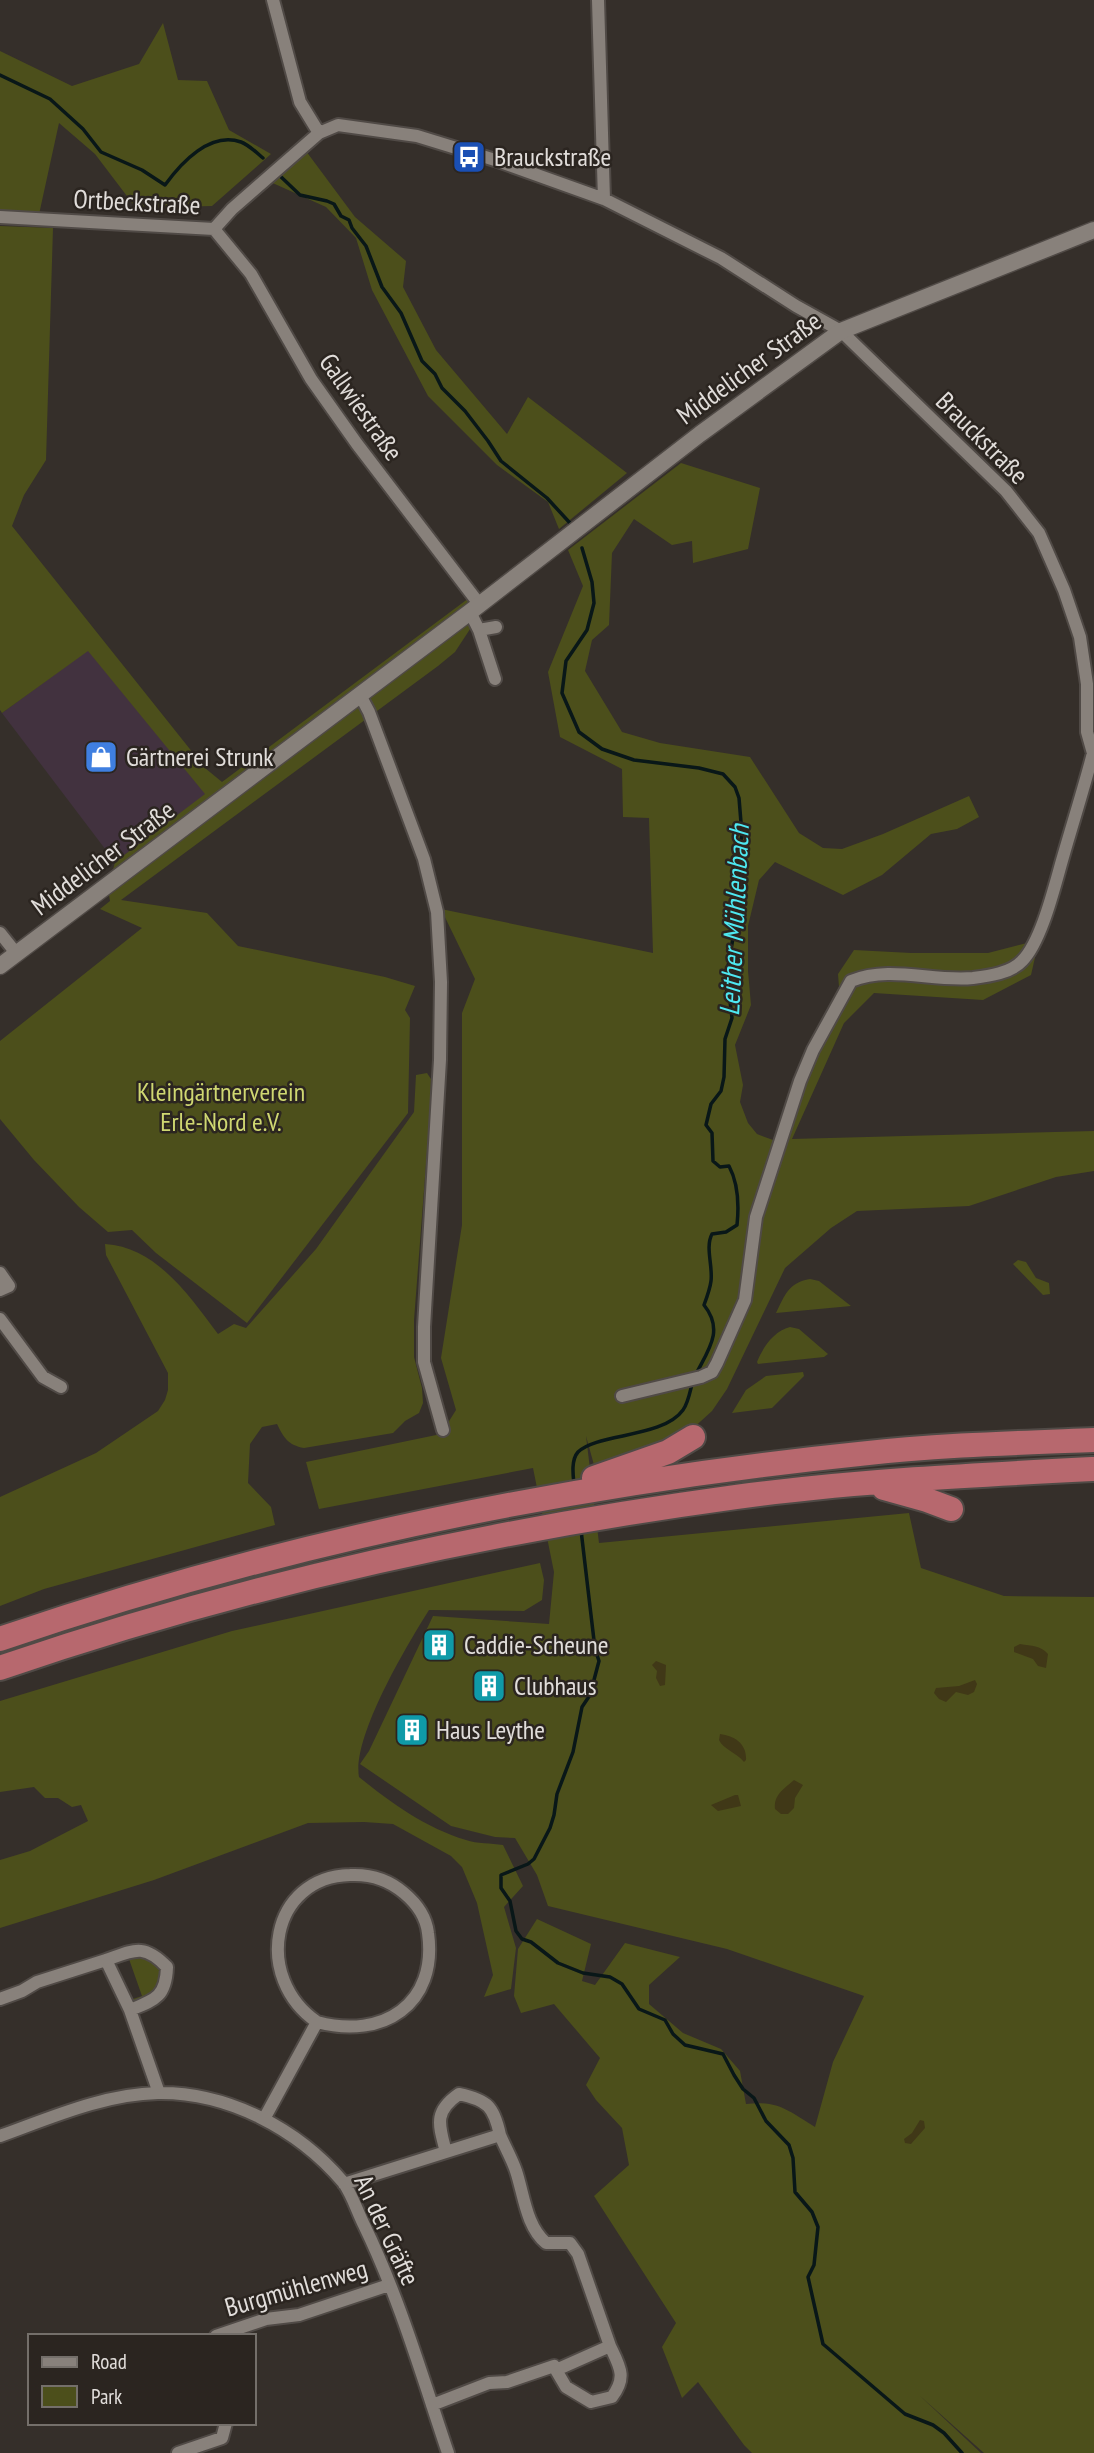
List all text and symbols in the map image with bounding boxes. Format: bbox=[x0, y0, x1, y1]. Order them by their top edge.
bus stop icon: Brauckstraße bbox=[450, 138, 488, 176]
place label: Brauckstraße bbox=[494, 140, 611, 173]
street label: Ortbeckstraße bbox=[73, 182, 201, 221]
street label: Middelicher Straße bbox=[670, 304, 827, 431]
street label: Gallwiestraße bbox=[312, 346, 410, 467]
street label: Brauckstraße bbox=[929, 385, 1035, 491]
shop icon: Gärtnerei Strunk bbox=[82, 738, 120, 776]
place label: Gärtnerei Strunk bbox=[126, 740, 273, 773]
street label: Middelicher Straße bbox=[25, 793, 181, 922]
water label: Leither Mühlenbach bbox=[710, 822, 757, 1017]
park label: Kleingärtnerverein Erle-Nord e.V. bbox=[137, 1075, 305, 1138]
building icon: Caddie-Scheune bbox=[420, 1626, 458, 1664]
place label: Caddie-Scheune bbox=[464, 1628, 608, 1661]
building icon: Clubhaus bbox=[470, 1667, 508, 1705]
place label: Clubhaus bbox=[514, 1669, 596, 1702]
building icon: Haus Leythe bbox=[393, 1711, 431, 1749]
place label: Haus Leythe bbox=[436, 1713, 545, 1746]
street label: An der Gräfte bbox=[348, 2169, 427, 2290]
street label: Burgmühlenweg bbox=[221, 2251, 371, 2324]
legend bbox=[28, 2334, 256, 2425]
text: Road bbox=[91, 2348, 127, 2375]
text: Park bbox=[91, 2383, 122, 2410]

